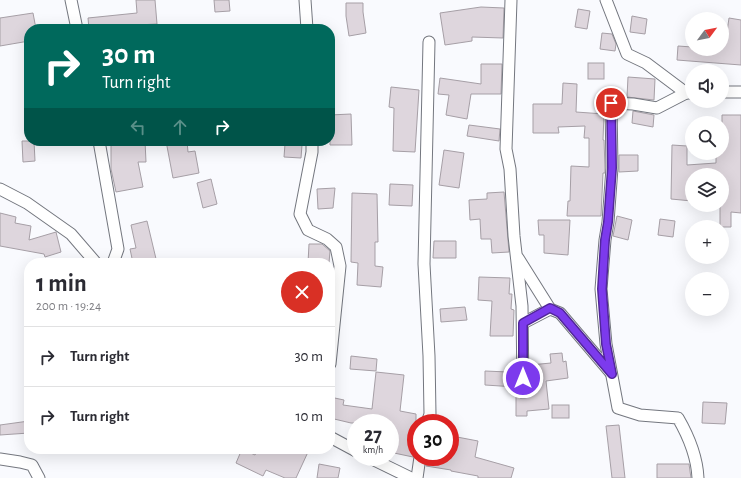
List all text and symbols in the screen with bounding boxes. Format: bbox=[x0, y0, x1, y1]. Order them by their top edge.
north arrow bbox=[685, 12, 729, 56]
map controls bbox=[685, 12, 729, 316]
icon: right bbox=[36, 40, 88, 92]
text: 30 m bbox=[102, 41, 155, 69]
button: sound bbox=[685, 64, 729, 108]
text: Turn right bbox=[102, 74, 171, 92]
pin bbox=[594, 86, 628, 120]
icon: arrive bbox=[600, 92, 622, 114]
icon: left bbox=[127, 116, 149, 138]
icon: ahead bbox=[169, 116, 191, 138]
icon: right bbox=[211, 116, 233, 138]
button: search bbox=[685, 116, 729, 160]
button: layers bbox=[685, 168, 729, 212]
button: + bbox=[685, 220, 729, 264]
button: close bbox=[281, 271, 323, 313]
text: 1 min bbox=[36, 272, 87, 296]
button: − bbox=[685, 272, 729, 316]
text: 200 m · 19:24 bbox=[36, 300, 101, 313]
icon: right bbox=[36, 346, 58, 368]
text: Turn right bbox=[70, 349, 129, 364]
text: 30 m bbox=[294, 349, 323, 364]
position arrow bbox=[502, 357, 544, 399]
icon: right bbox=[36, 406, 58, 428]
text: Turn right bbox=[70, 409, 129, 424]
text: 10 m bbox=[295, 409, 323, 424]
speed limit sign: 30 bbox=[407, 414, 459, 466]
text: 27 bbox=[364, 425, 382, 445]
text: km/h bbox=[363, 445, 383, 455]

